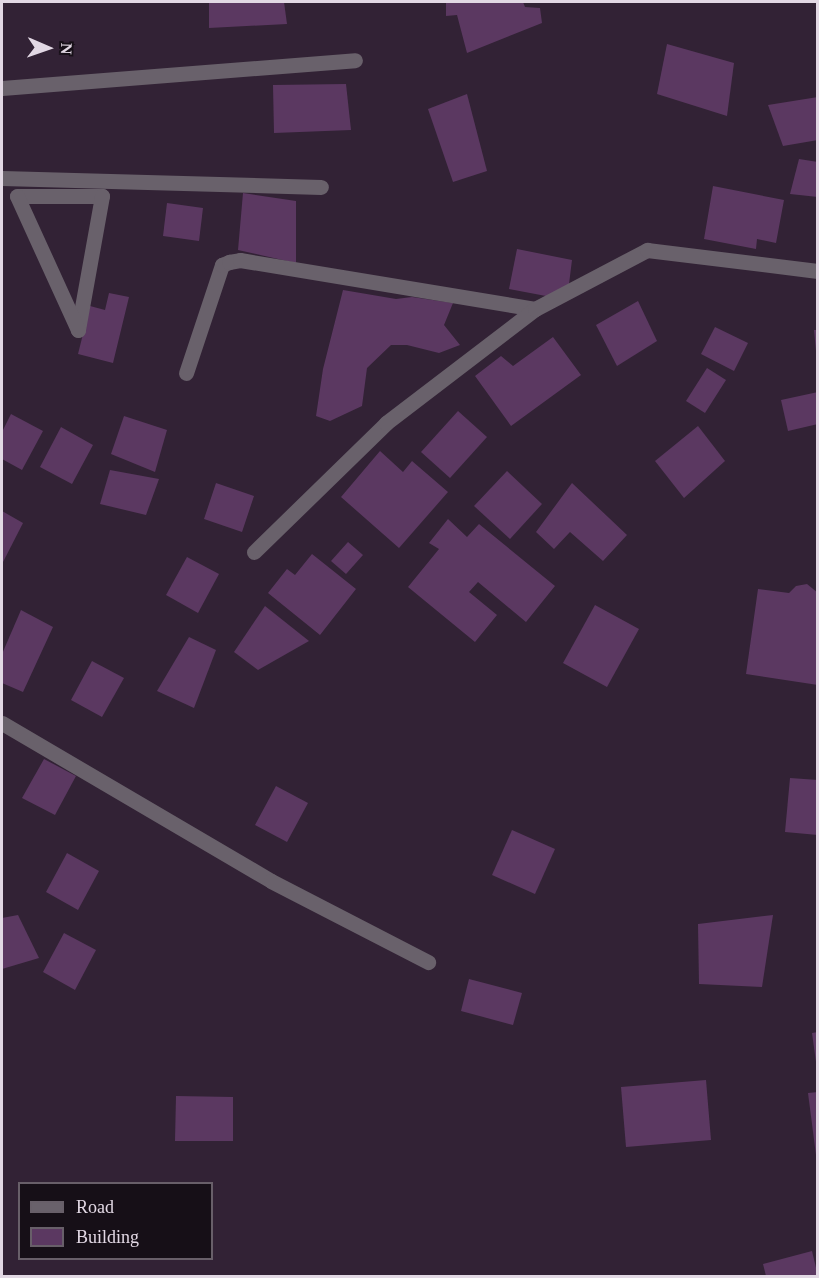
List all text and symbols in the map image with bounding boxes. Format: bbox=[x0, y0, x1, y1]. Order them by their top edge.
north arrow bbox=[18, 18, 78, 78]
text: N bbox=[58, 43, 75, 55]
legend bbox=[18, 1182, 213, 1260]
text: Road bbox=[76, 1197, 114, 1217]
text: Building bbox=[76, 1227, 139, 1247]

